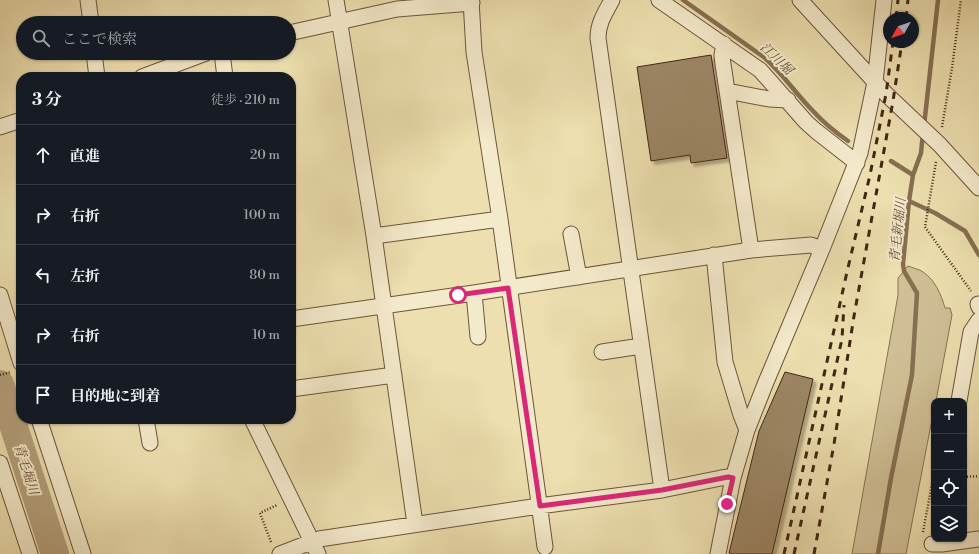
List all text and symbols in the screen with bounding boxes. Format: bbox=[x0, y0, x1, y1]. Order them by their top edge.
north arrow bbox=[883, 12, 919, 48]
search box bbox=[16, 16, 296, 60]
icon: search bbox=[30, 27, 52, 49]
text: ここで検索 bbox=[62, 30, 137, 49]
water label: 江川堀 bbox=[757, 39, 797, 79]
text: 3 分 bbox=[32, 89, 62, 111]
text: 徒歩 · 210 m bbox=[211, 92, 280, 108]
icon: ahead bbox=[32, 144, 54, 166]
text: 直進 bbox=[70, 147, 100, 166]
text: 20 m bbox=[250, 147, 280, 163]
water label: 青毛新堀川 bbox=[887, 195, 910, 263]
icon: right bbox=[32, 204, 54, 226]
text: 右折 bbox=[70, 207, 100, 226]
text: 100 m bbox=[244, 207, 280, 223]
icon: left bbox=[32, 264, 54, 286]
text: 左折 bbox=[70, 267, 100, 286]
text: 80 m bbox=[249, 267, 280, 283]
route start bbox=[449, 286, 467, 304]
icon: right bbox=[32, 324, 54, 346]
text: 右折 bbox=[70, 327, 100, 346]
text: 10 m bbox=[252, 327, 280, 343]
icon: arrive bbox=[32, 384, 54, 406]
text: 目的地に到着 bbox=[70, 387, 160, 406]
map controls bbox=[931, 398, 967, 542]
button: + bbox=[931, 398, 967, 434]
button: − bbox=[931, 434, 967, 470]
water label: 青毛堀川 bbox=[10, 442, 42, 498]
button: locate bbox=[931, 470, 967, 506]
route end bbox=[718, 495, 736, 513]
button: layers bbox=[931, 506, 967, 542]

